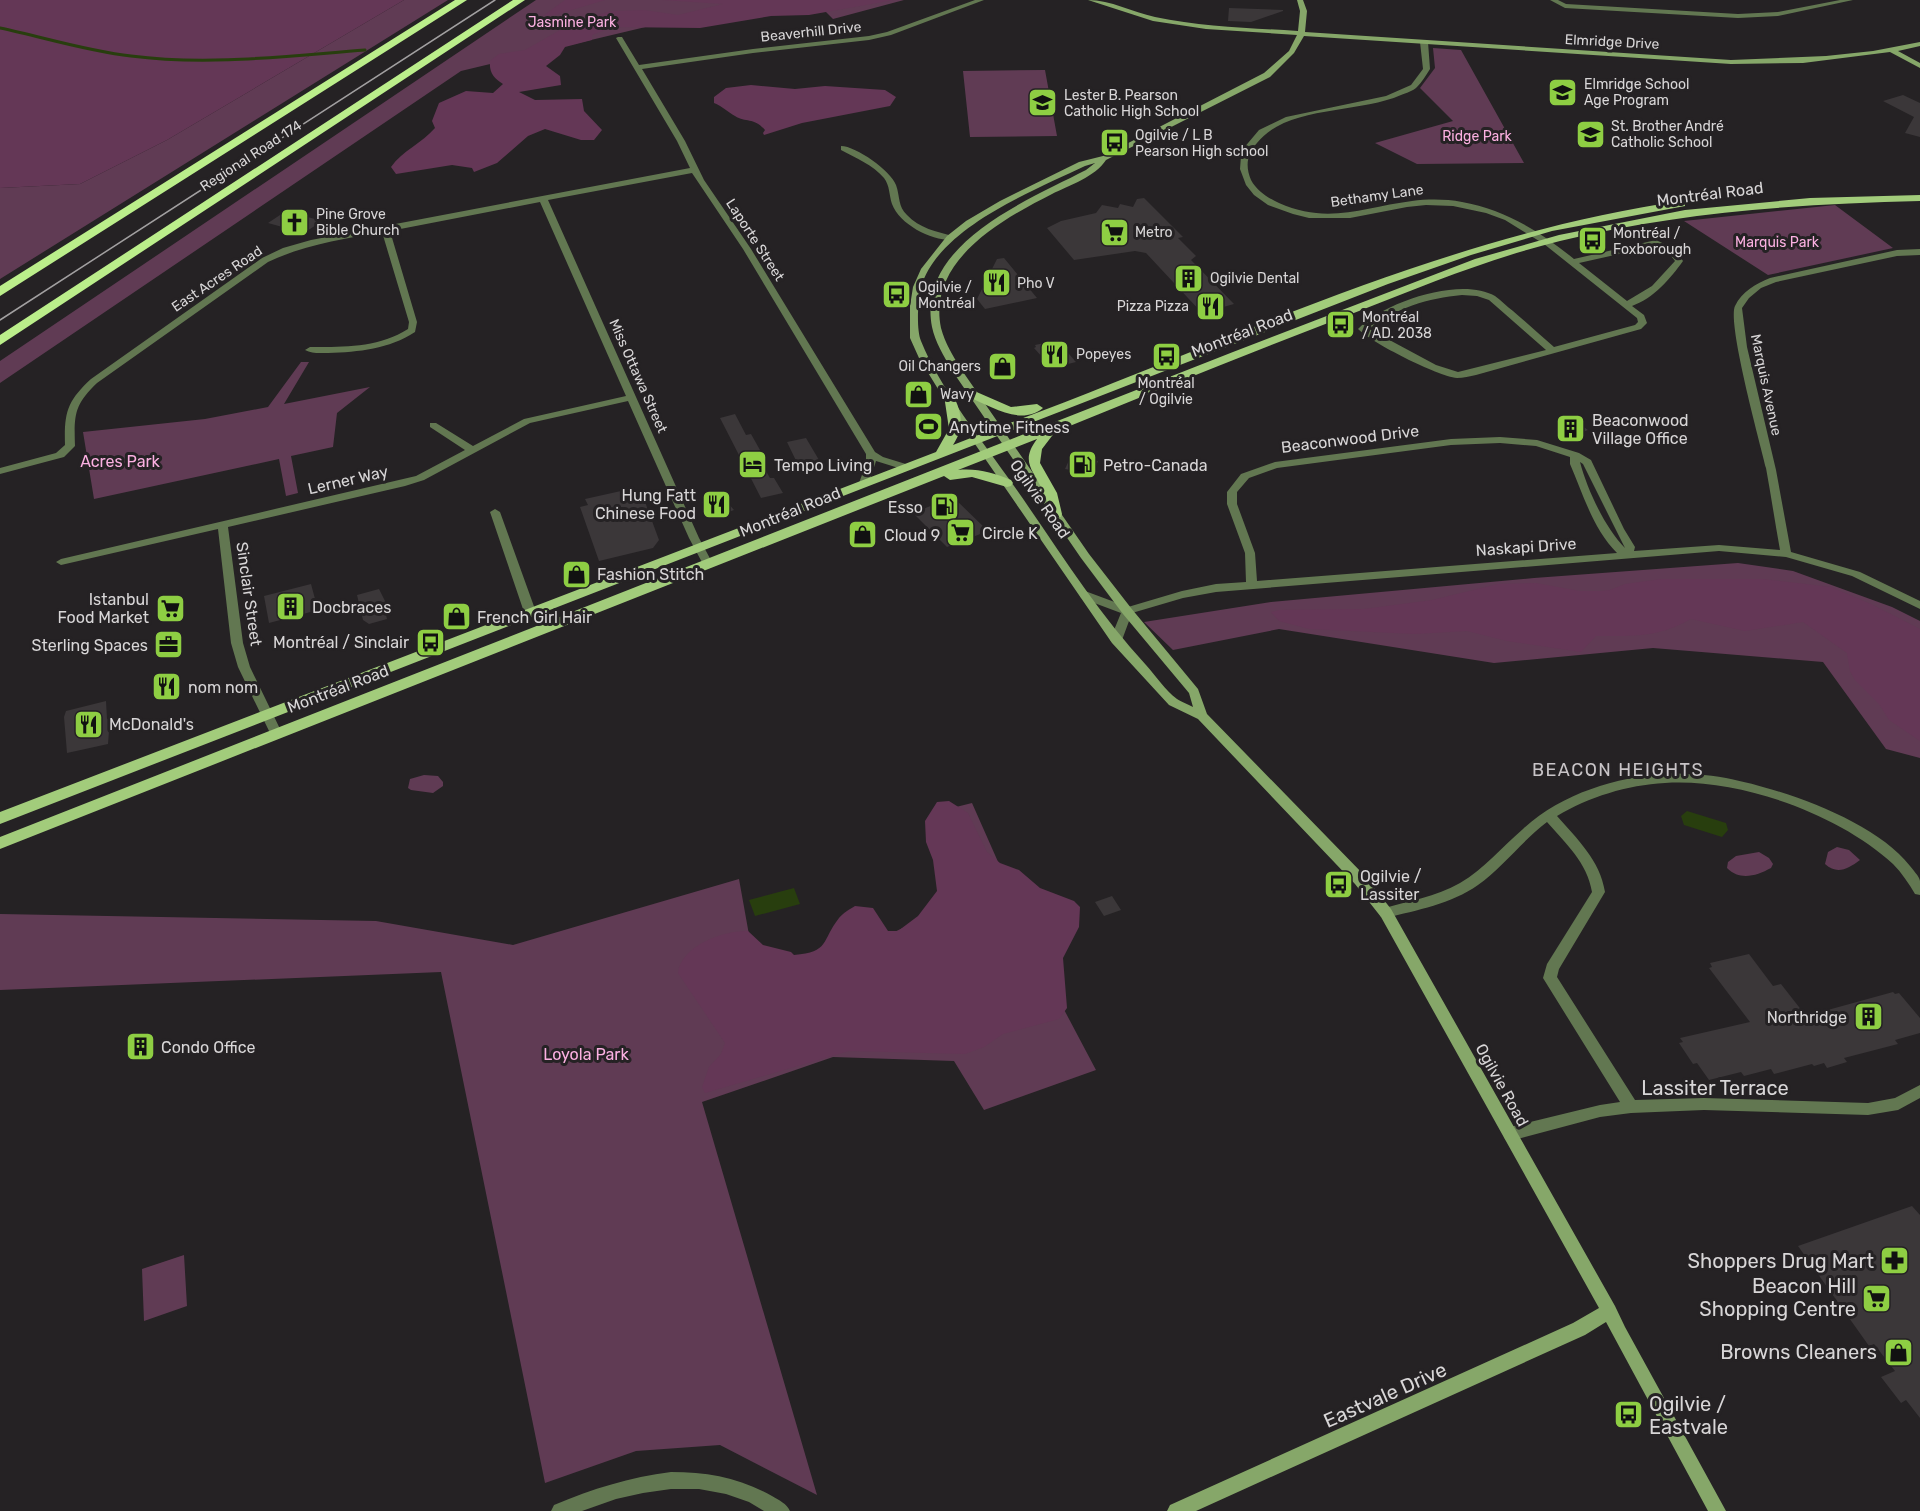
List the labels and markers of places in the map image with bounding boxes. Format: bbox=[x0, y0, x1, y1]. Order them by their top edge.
school or university icon: Elmridge School Age Program bbox=[1547, 76, 1579, 108]
place label: Elmridge School Age Program bbox=[1584, 76, 1689, 109]
school or university icon: Lester B. Pearson Catholic High School bbox=[1027, 87, 1059, 119]
place label: Lester B. Pearson Catholic High School bbox=[1064, 87, 1199, 120]
school or university icon: St. Brother André Catholic School bbox=[1574, 118, 1606, 150]
place label: St. Brother André Catholic School bbox=[1611, 118, 1724, 151]
bus stop icon: Ogilvie / L B Pearson High school bbox=[1098, 127, 1130, 159]
place label: Ogilvie / L B Pearson High school bbox=[1135, 127, 1268, 160]
church icon: Pine Grove Bible Church bbox=[279, 206, 311, 238]
place label: Pine Grove Bible Church bbox=[316, 206, 399, 239]
supermarket icon: Metro bbox=[1098, 216, 1130, 248]
place label: Metro bbox=[1135, 224, 1173, 241]
bus stop icon: Montréal / Foxborough bbox=[1576, 225, 1608, 257]
place label: Montréal / Foxborough bbox=[1613, 225, 1691, 258]
building icon: Ogilvie Dental bbox=[1173, 262, 1205, 294]
restaurant icon: Pho V bbox=[980, 267, 1012, 299]
place label: Ogilvie Dental bbox=[1210, 270, 1300, 287]
place label: Pho V bbox=[1017, 275, 1055, 292]
bus stop icon: Ogilvie / Montréal bbox=[881, 279, 913, 311]
place label: Ogilvie / Montréal bbox=[918, 279, 975, 312]
restaurant icon: Pizza Pizza bbox=[1194, 290, 1226, 322]
place label: Pizza Pizza bbox=[1117, 298, 1189, 315]
bus stop icon: Montréal / AD. 2038 bbox=[1325, 309, 1357, 341]
place label: Montréal / AD. 2038 bbox=[1362, 309, 1432, 342]
restaurant icon: Popeyes bbox=[1039, 338, 1071, 370]
bus stop icon: Montréal / Ogilvie bbox=[1150, 340, 1182, 372]
place label: Popeyes bbox=[1076, 346, 1131, 363]
shop icon: Oil Changers bbox=[986, 350, 1018, 382]
place label: Oil Changers bbox=[899, 358, 981, 375]
place label: Montréal / Ogilvie bbox=[1137, 375, 1195, 408]
shop icon: Wavy bbox=[903, 378, 935, 410]
place label: Wavy bbox=[940, 386, 974, 403]
sports icon: Anytime Fitness bbox=[912, 411, 944, 443]
place label: Beaconwood Village Office bbox=[1592, 411, 1689, 448]
building icon: Beaconwood Village Office bbox=[1555, 413, 1587, 445]
place label: Anytime Fitness bbox=[949, 418, 1070, 437]
hotel icon: Tempo Living bbox=[737, 449, 769, 481]
fuel station icon: Petro-Canada bbox=[1066, 449, 1098, 481]
place label: Tempo Living bbox=[774, 456, 872, 475]
place label: Petro-Canada bbox=[1103, 456, 1208, 475]
place label: Hung Fatt Chinese Food bbox=[595, 486, 696, 523]
restaurant icon: Hung Fatt Chinese Food bbox=[701, 488, 733, 520]
fuel station icon: Esso bbox=[928, 491, 960, 523]
place label: Esso bbox=[888, 498, 923, 517]
supermarket icon: Circle K bbox=[945, 517, 977, 549]
shop icon: Cloud 9 bbox=[847, 519, 879, 551]
place label: Circle K bbox=[982, 524, 1038, 543]
place label: Cloud 9 bbox=[884, 526, 940, 545]
shop icon: Fashion Stitch bbox=[560, 558, 592, 590]
place label: Fashion Stitch bbox=[597, 565, 704, 584]
place label: Istanbul Food Market bbox=[57, 590, 149, 627]
building icon: Docbraces bbox=[275, 591, 307, 623]
supermarket icon: Istanbul Food Market bbox=[154, 592, 186, 624]
place label: Docbraces bbox=[312, 598, 391, 617]
shop icon: French Girl Hair bbox=[440, 601, 472, 633]
place label: French Girl Hair bbox=[477, 608, 592, 627]
bus stop icon: Montréal / Sinclair bbox=[414, 626, 446, 658]
office icon: Sterling Spaces bbox=[153, 629, 185, 661]
place label: Montréal / Sinclair bbox=[273, 633, 409, 652]
place label: Sterling Spaces bbox=[32, 636, 148, 655]
restaurant icon: nom nom bbox=[151, 671, 183, 703]
place label: nom nom bbox=[188, 678, 258, 697]
restaurant icon: McDonald's bbox=[72, 708, 104, 740]
place label: McDonald's bbox=[109, 715, 194, 734]
place label: Ogilvie / Lassiter bbox=[1360, 867, 1422, 904]
bus stop icon: Ogilvie / Lassiter bbox=[1323, 869, 1355, 901]
building icon: Northridge bbox=[1852, 1001, 1884, 1033]
place label: Northridge bbox=[1767, 1008, 1847, 1027]
building icon: Condo Office bbox=[124, 1031, 156, 1063]
place label: Condo Office bbox=[161, 1038, 256, 1057]
pharmacy icon: Shoppers Drug Mart bbox=[1879, 1245, 1911, 1277]
place label: Shoppers Drug Mart bbox=[1688, 1249, 1874, 1273]
place label: Beacon Hill Shopping Centre bbox=[1699, 1274, 1856, 1321]
supermarket icon: Beacon Hill Shopping Centre bbox=[1861, 1282, 1893, 1314]
shop icon: Browns Cleaners bbox=[1882, 1336, 1914, 1368]
place label: Browns Cleaners bbox=[1720, 1340, 1877, 1364]
place label: Ogilvie / Eastvale bbox=[1649, 1392, 1728, 1439]
bus stop icon: Ogilvie / Eastvale bbox=[1612, 1399, 1644, 1431]

